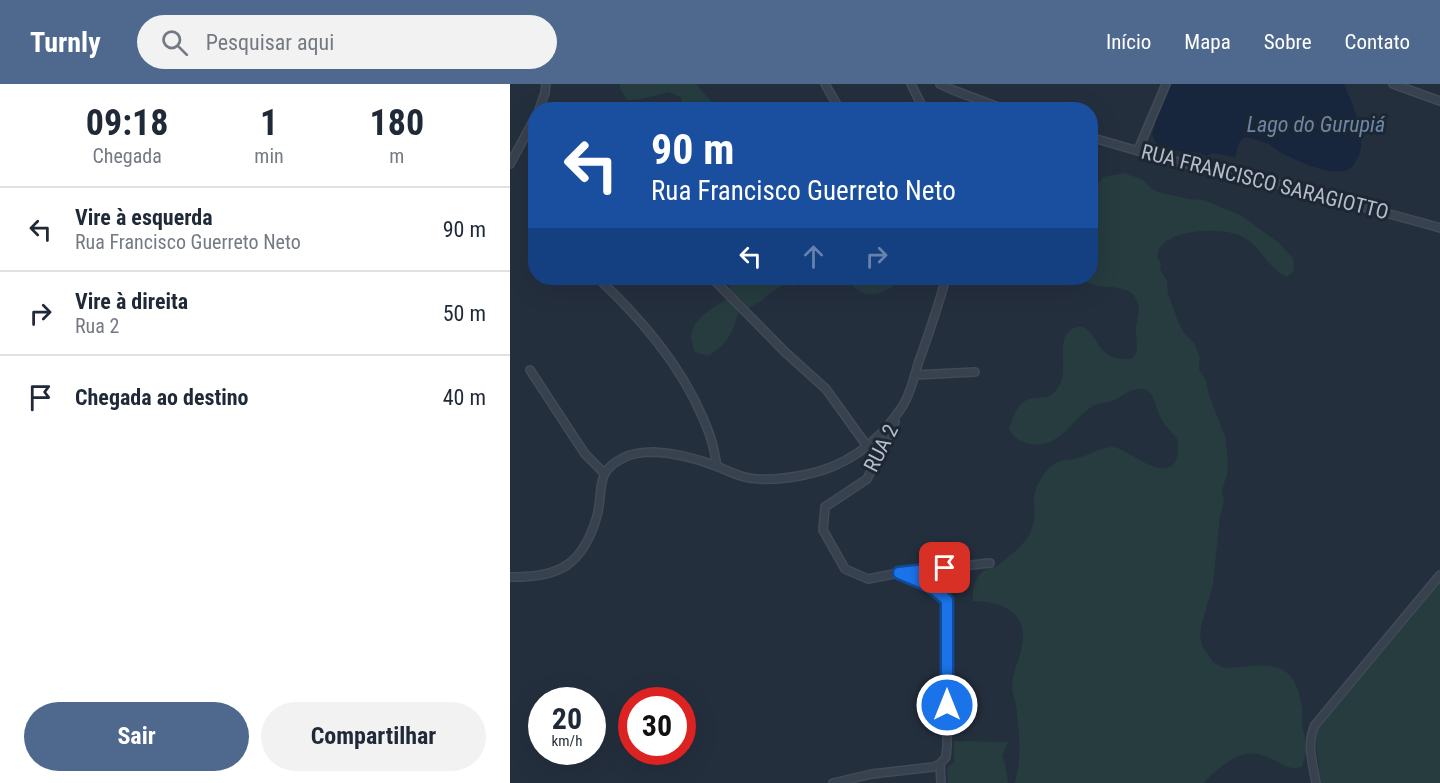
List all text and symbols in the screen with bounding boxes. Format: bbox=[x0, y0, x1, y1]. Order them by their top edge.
search box bbox=[137, 15, 557, 69]
text: Turnly bbox=[30, 26, 101, 59]
icon: search bbox=[158, 26, 191, 59]
text: Pesquisar aqui bbox=[206, 30, 334, 55]
text: Início bbox=[1106, 30, 1151, 54]
text: Mapa bbox=[1184, 30, 1231, 54]
text: Sobre bbox=[1264, 30, 1312, 54]
text: Contato bbox=[1345, 30, 1410, 54]
text: 09:18 bbox=[86, 102, 168, 144]
text: 1 bbox=[260, 102, 278, 144]
text: 180 bbox=[370, 102, 424, 144]
water label: Lago do Gurupiá bbox=[1247, 112, 1386, 137]
text: 90 m bbox=[651, 125, 734, 174]
icon: left bbox=[552, 126, 630, 204]
street label: RUA FRANCISCO SARAGIOTTO bbox=[1139, 140, 1391, 224]
text: Chegada bbox=[93, 144, 162, 168]
text: min bbox=[254, 144, 284, 168]
text: m bbox=[389, 144, 404, 168]
text: Rua Francisco Guerreto Neto bbox=[651, 175, 956, 207]
text: Vire à esquerda bbox=[75, 205, 213, 230]
icon: left bbox=[24, 213, 57, 246]
text: 90 m bbox=[443, 217, 486, 242]
text: Rua Francisco Guerreto Neto bbox=[75, 230, 301, 254]
icon: left bbox=[734, 240, 767, 273]
icon: ahead bbox=[797, 240, 830, 273]
icon: right bbox=[860, 240, 893, 273]
text: Vire à direita bbox=[75, 289, 188, 314]
icon: right bbox=[24, 297, 57, 330]
text: 50 m bbox=[443, 301, 486, 326]
text: Rua 2 bbox=[75, 314, 119, 338]
icon: arrive bbox=[24, 381, 57, 414]
text: Chegada ao destino bbox=[75, 385, 249, 410]
text: 40 m bbox=[443, 385, 486, 410]
street label: RUA 2 bbox=[859, 420, 903, 476]
pin bbox=[919, 542, 970, 593]
icon: arrive bbox=[928, 551, 961, 584]
position arrow bbox=[915, 673, 979, 737]
speed limit sign: 30 bbox=[618, 687, 696, 765]
text: 20 bbox=[552, 701, 582, 736]
button: Sair bbox=[24, 702, 249, 771]
button: Compartilhar bbox=[261, 702, 486, 771]
text: km/h bbox=[552, 732, 582, 750]

